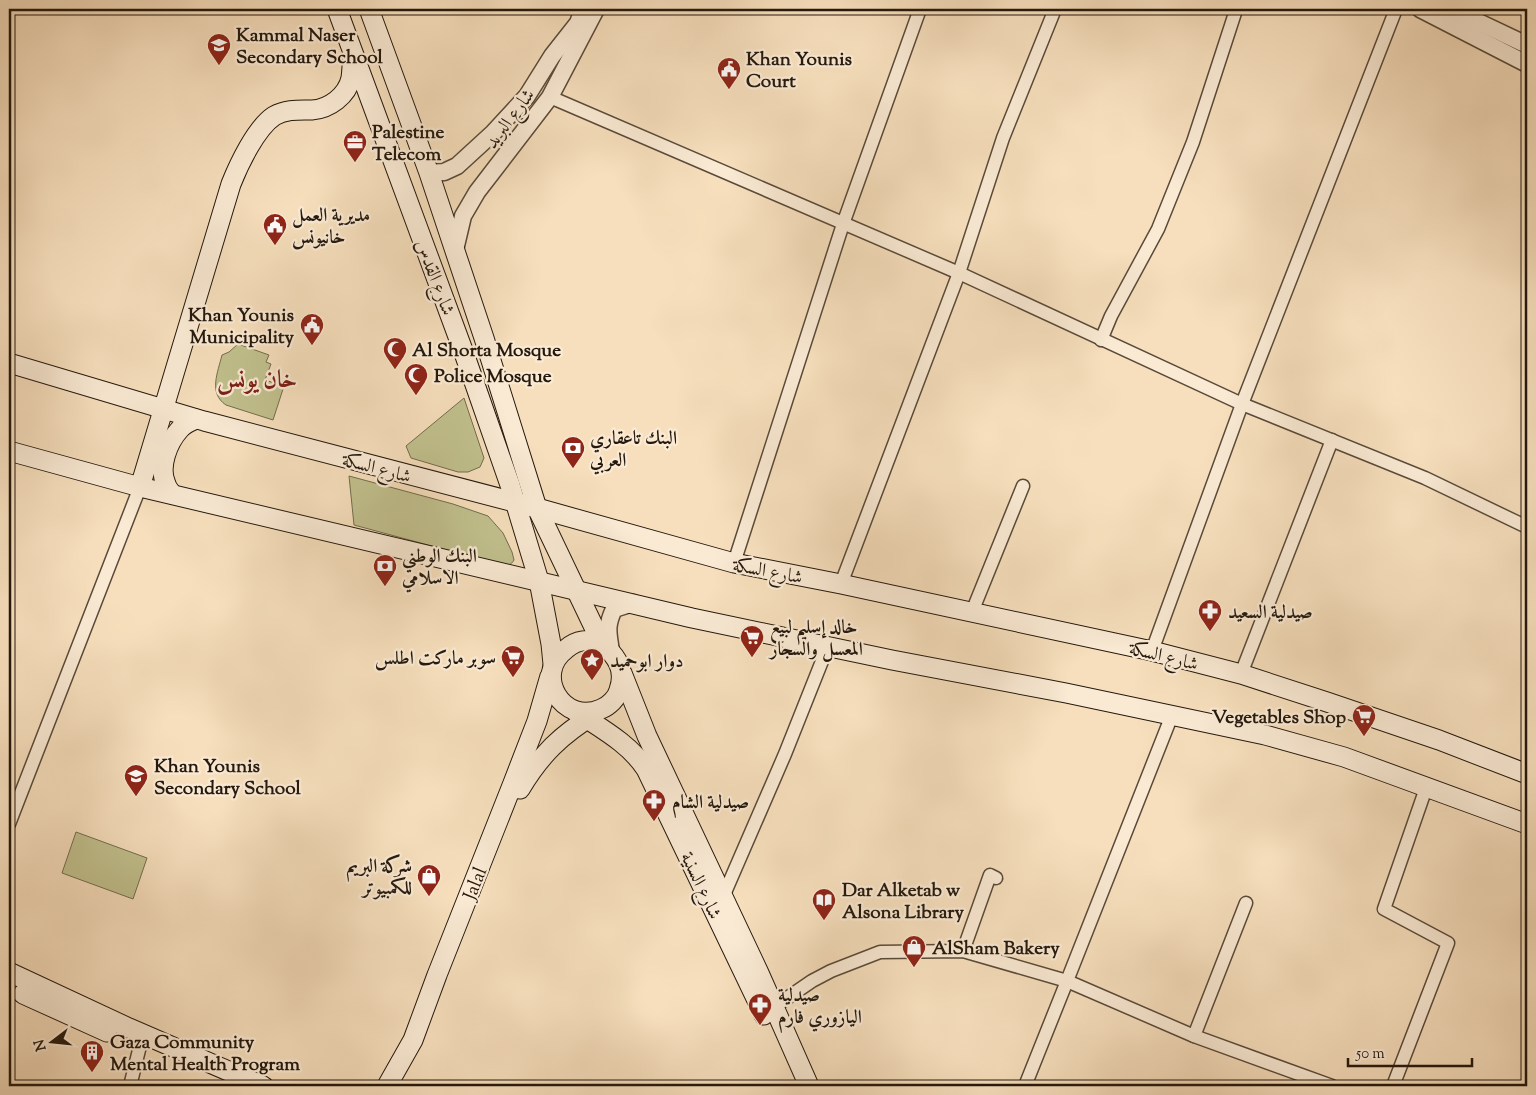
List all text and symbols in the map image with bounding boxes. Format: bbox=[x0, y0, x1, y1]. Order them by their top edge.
place label: Kammal Naser Secondary School bbox=[236, 23, 384, 72]
school or university icon: Kammal Naser Secondary School bbox=[206, 32, 232, 66]
place label: Khan Younis Court bbox=[746, 47, 853, 96]
public building icon: Khan Younis Court bbox=[716, 56, 742, 90]
street label: شارع البريد bbox=[479, 84, 542, 155]
place label: Palestine Telecom bbox=[372, 120, 445, 169]
office icon: Palestine Telecom bbox=[342, 129, 368, 163]
place label: مديرية العمل خانيونس bbox=[292, 203, 370, 252]
public building icon: مديرية العمل خانيونس bbox=[262, 212, 288, 246]
street label: شارع القدس bbox=[407, 236, 461, 320]
place label: Khan Younis Municipality bbox=[188, 303, 295, 352]
public building icon: Khan Younis Municipality bbox=[299, 312, 325, 346]
mosque icon: Al Shorta Mosque bbox=[382, 336, 408, 370]
place label: Al Shorta Mosque bbox=[412, 338, 561, 365]
mosque icon: Police Mosque bbox=[403, 362, 429, 396]
district label: خان يونس bbox=[217, 364, 297, 398]
place label: Police Mosque bbox=[434, 364, 552, 391]
place label: البنك تاعقاري العربي bbox=[589, 426, 677, 475]
bank icon: البنك تاعقاري العربي bbox=[560, 435, 586, 469]
street label: شارع السكة bbox=[338, 447, 414, 492]
place label: البنك الوطني الاسلامي bbox=[401, 544, 477, 593]
street label: شارع السكة bbox=[729, 552, 805, 592]
bank icon: البنك الوطني الاسلامي bbox=[372, 553, 398, 587]
pharmacy icon: صيدلية السعيد bbox=[1197, 598, 1223, 632]
place label: صيدلية السعيد bbox=[1228, 600, 1313, 627]
place label: خالد إسليم لبيع المعسل والسجار bbox=[768, 615, 863, 664]
supermarket icon: خالد إسليم لبيع المعسل والسجار bbox=[739, 624, 765, 658]
street label: شارع السكة bbox=[1125, 636, 1201, 679]
supermarket icon: سوبر ماركت اطلس bbox=[500, 644, 526, 678]
place label: سوبر ماركت اطلس bbox=[375, 646, 496, 673]
place icon: دوار ابوحميد bbox=[579, 647, 605, 681]
place label: دوار ابوحميد bbox=[610, 649, 684, 676]
supermarket icon: Vegetables Shop bbox=[1351, 703, 1377, 737]
place label: Vegetables Shop bbox=[1212, 705, 1346, 732]
place label: Khan Younis Secondary School bbox=[154, 754, 302, 803]
school or university icon: Khan Younis Secondary School bbox=[123, 763, 149, 797]
pharmacy icon: صيدلية الشام bbox=[641, 788, 667, 822]
place label: صيدلية الشام bbox=[672, 790, 749, 819]
street label: شارع السنية bbox=[672, 848, 727, 924]
place label: شركة البريم للكمبيوتر bbox=[347, 854, 412, 903]
shop icon: شركة البريم للكمبيوتر bbox=[416, 863, 442, 897]
street label: Jalal bbox=[457, 863, 495, 906]
place label: Dar Alketab w Alsona Library bbox=[842, 878, 964, 927]
library icon: Dar Alketab w Alsona Library bbox=[811, 887, 837, 921]
shop icon: AlSham Bakery bbox=[901, 934, 927, 968]
place label: AlSham Bakery bbox=[932, 936, 1060, 963]
place label: صيدلية اليازوري فارم bbox=[778, 983, 862, 1034]
pharmacy icon: صيدلية اليازوري فارم bbox=[747, 992, 773, 1026]
north arrow bbox=[28, 1018, 78, 1068]
place label: Gaza Community Mental Health Program bbox=[110, 1030, 300, 1079]
scale bar bbox=[1348, 1035, 1472, 1067]
text: N bbox=[30, 1037, 53, 1053]
building icon: Gaza Community Mental Health Program bbox=[79, 1039, 105, 1073]
text: 50 m bbox=[1355, 1044, 1385, 1065]

